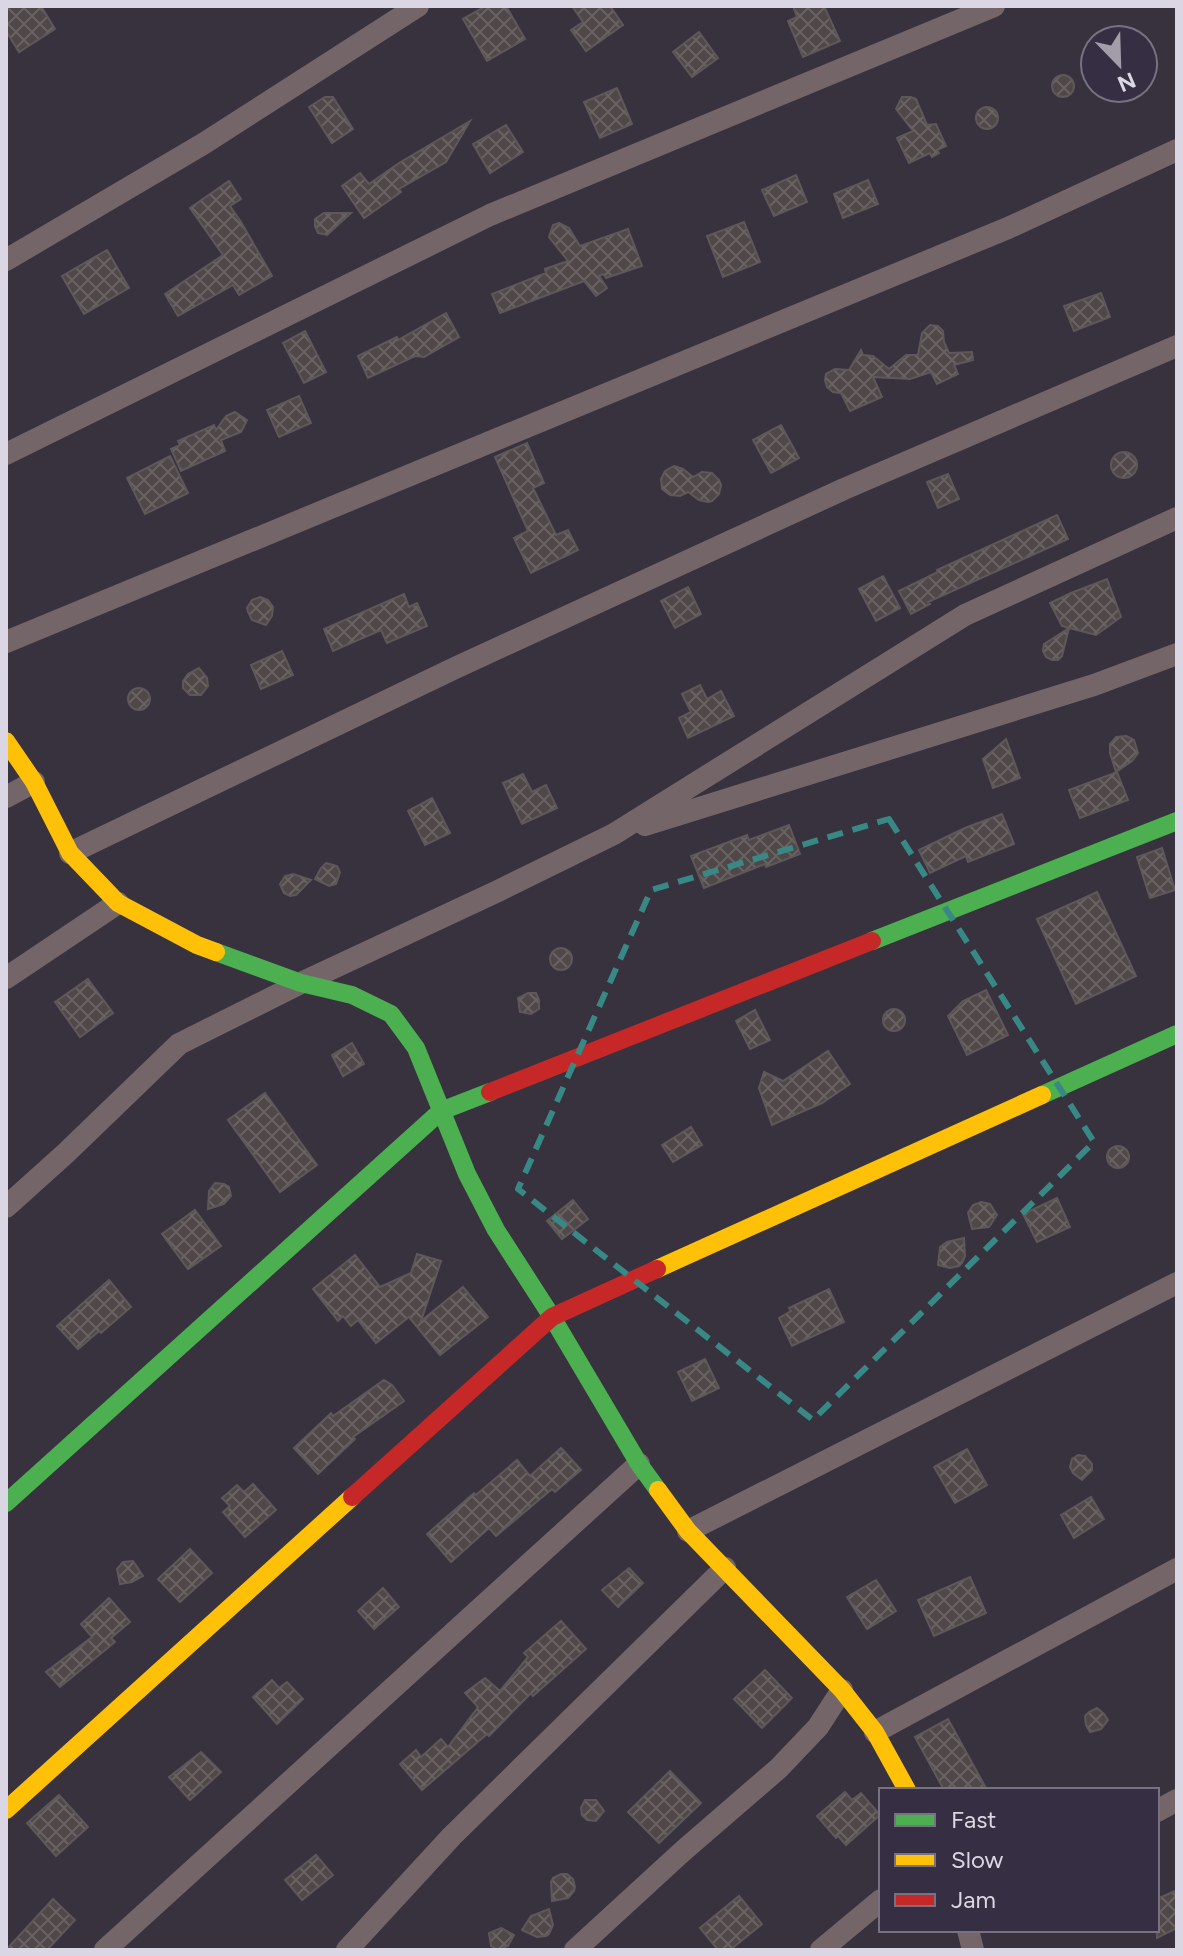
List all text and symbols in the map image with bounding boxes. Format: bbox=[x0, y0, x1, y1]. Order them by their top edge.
north arrow bbox=[1079, 24, 1159, 104]
text: N bbox=[1114, 66, 1140, 98]
legend bbox=[879, 1788, 1159, 1932]
text: Fast bbox=[951, 1805, 996, 1834]
text: Slow bbox=[951, 1845, 1004, 1874]
text: Jam bbox=[951, 1885, 996, 1914]

